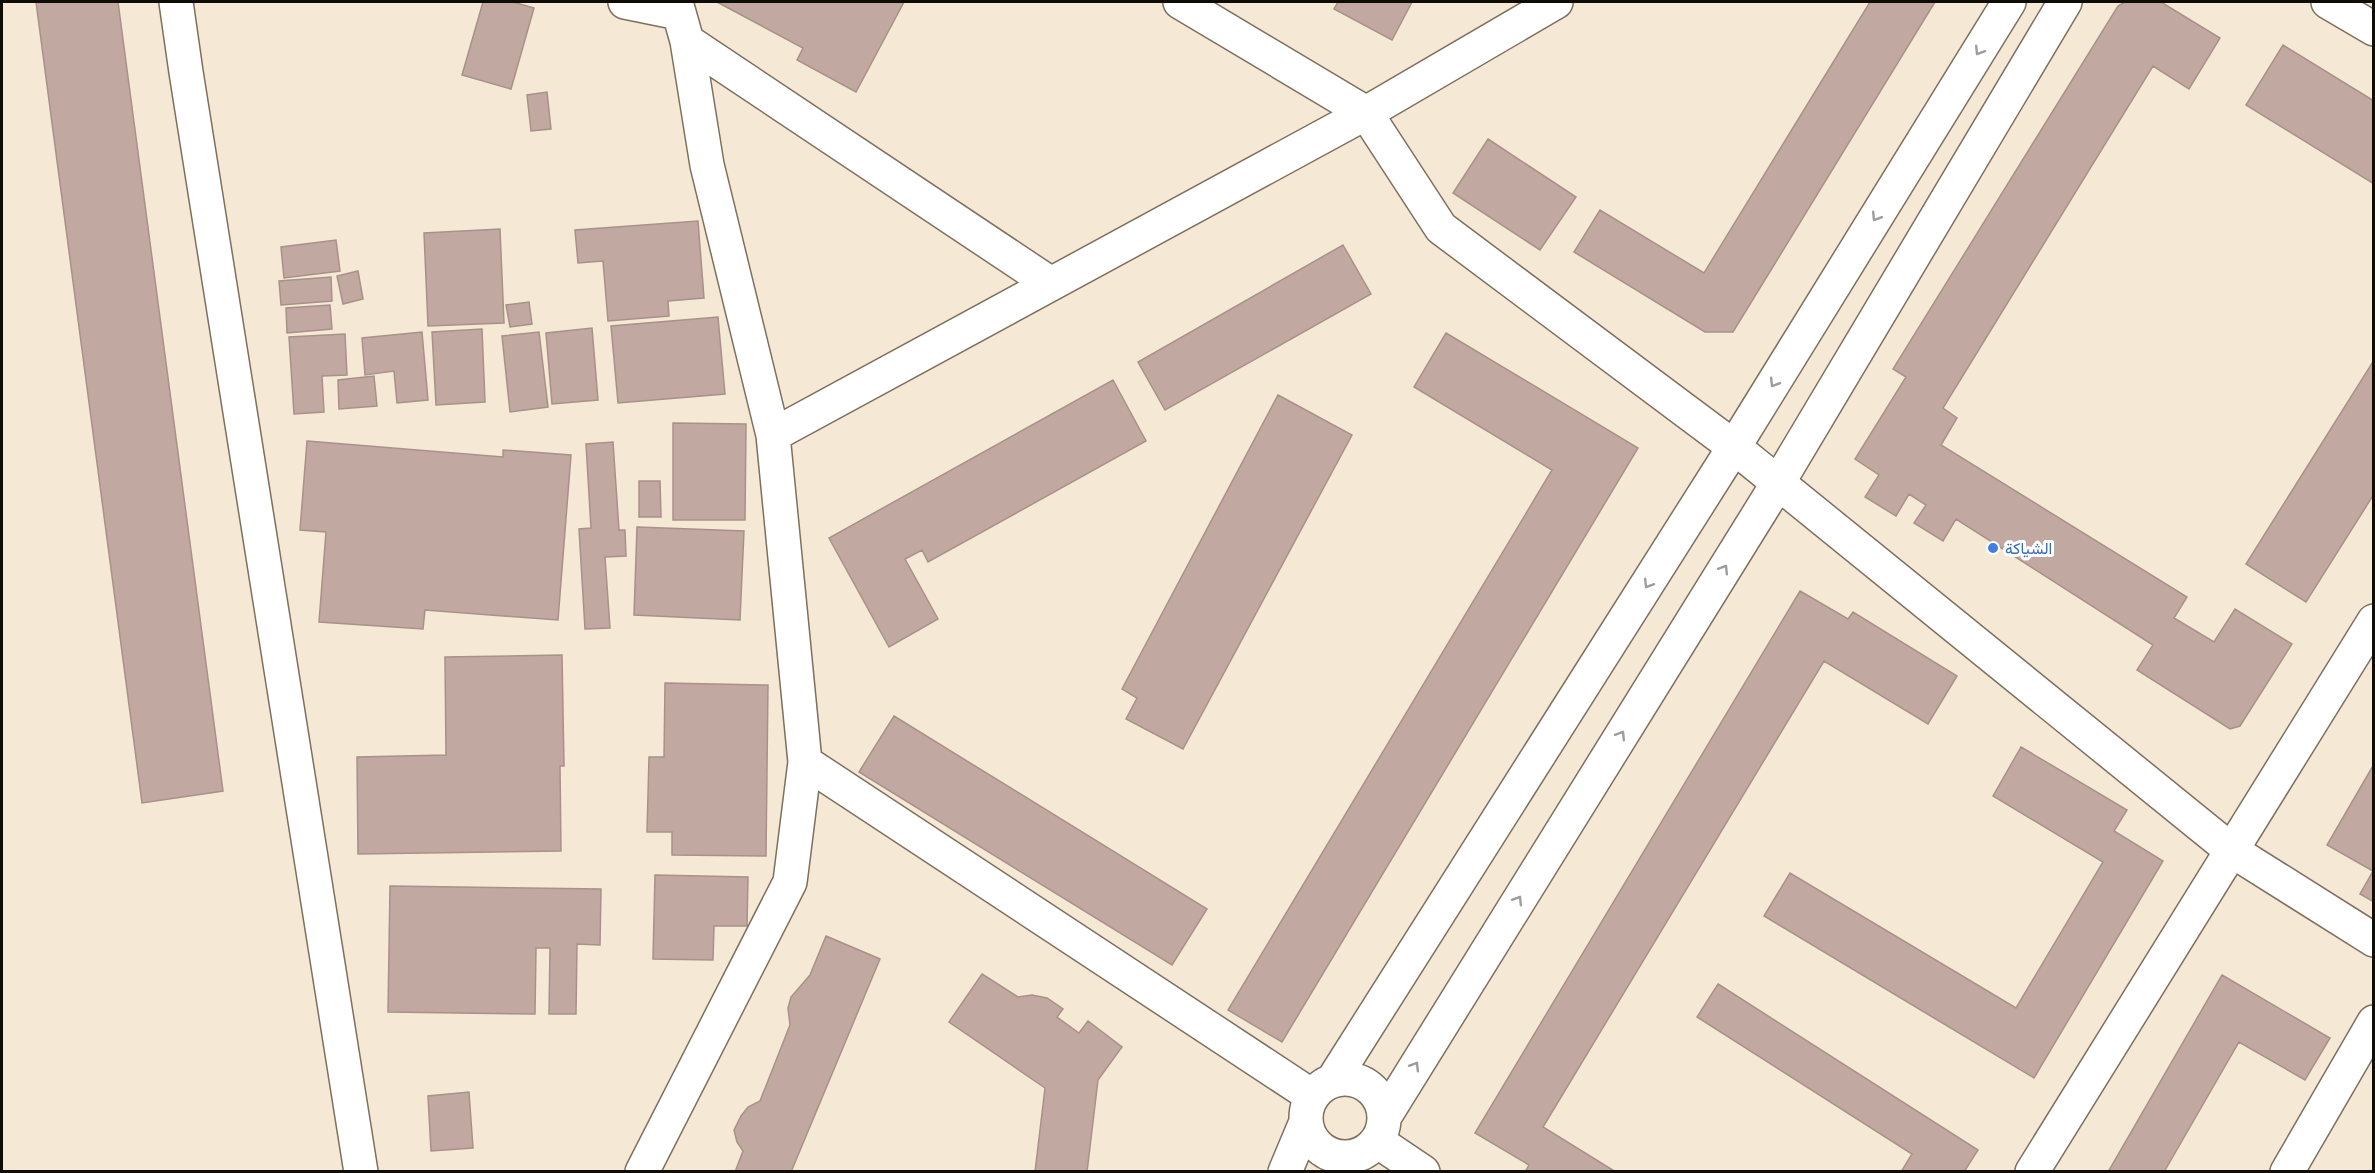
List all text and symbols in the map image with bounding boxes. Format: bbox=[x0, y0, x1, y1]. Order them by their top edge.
one-way arrow bbox=[1974, 45, 1986, 55]
one-way arrow bbox=[1872, 211, 1884, 221]
one-way arrow bbox=[1769, 377, 1781, 387]
place label: الشياكة bbox=[2005, 537, 2052, 559]
marker: الشياكة bbox=[1986, 541, 2000, 555]
one-way arrow bbox=[1717, 565, 1729, 575]
one-way arrow bbox=[1644, 577, 1655, 588]
one-way arrow bbox=[1614, 731, 1626, 741]
one-way arrow bbox=[1511, 896, 1522, 907]
one-way arrow bbox=[1408, 1062, 1420, 1072]

